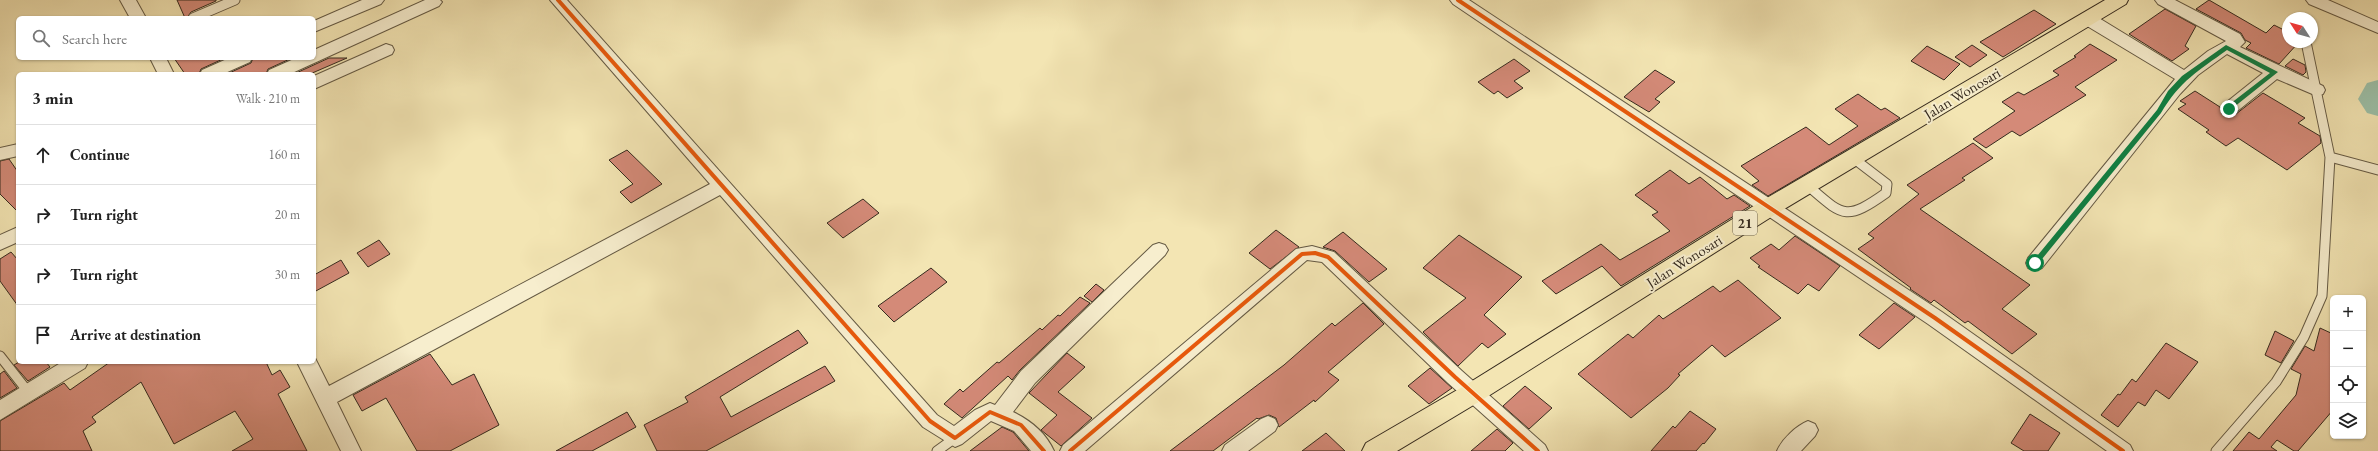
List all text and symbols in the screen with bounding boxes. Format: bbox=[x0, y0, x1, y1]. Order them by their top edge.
north arrow bbox=[2282, 12, 2318, 48]
search box bbox=[16, 16, 316, 60]
icon: search bbox=[30, 27, 52, 49]
text: Search here bbox=[62, 29, 127, 48]
street label: Jalan Wonosari bbox=[1918, 63, 2004, 124]
text: 3 min bbox=[32, 87, 73, 109]
text: Walk · 210 m bbox=[236, 90, 300, 107]
route end bbox=[2220, 100, 2238, 118]
icon: ahead bbox=[32, 144, 54, 166]
text: Continue bbox=[70, 145, 130, 164]
text: 160 m bbox=[269, 146, 300, 163]
icon: right bbox=[32, 204, 54, 226]
text: Turn right bbox=[70, 205, 138, 224]
text: 20 m bbox=[275, 206, 300, 223]
road number: 21 bbox=[1733, 211, 1757, 235]
street label: Jalan Wonosari bbox=[1641, 230, 1726, 293]
route start bbox=[2026, 254, 2044, 272]
icon: right bbox=[32, 264, 54, 286]
text: Turn right bbox=[70, 265, 138, 284]
text: 30 m bbox=[275, 266, 300, 283]
map controls bbox=[2330, 295, 2366, 439]
button: + bbox=[2330, 295, 2366, 331]
icon: arrive bbox=[32, 324, 54, 346]
text: Arrive at destination bbox=[70, 325, 201, 344]
button: − bbox=[2330, 331, 2366, 367]
button: locate bbox=[2330, 367, 2366, 403]
button: layers bbox=[2330, 403, 2366, 439]

